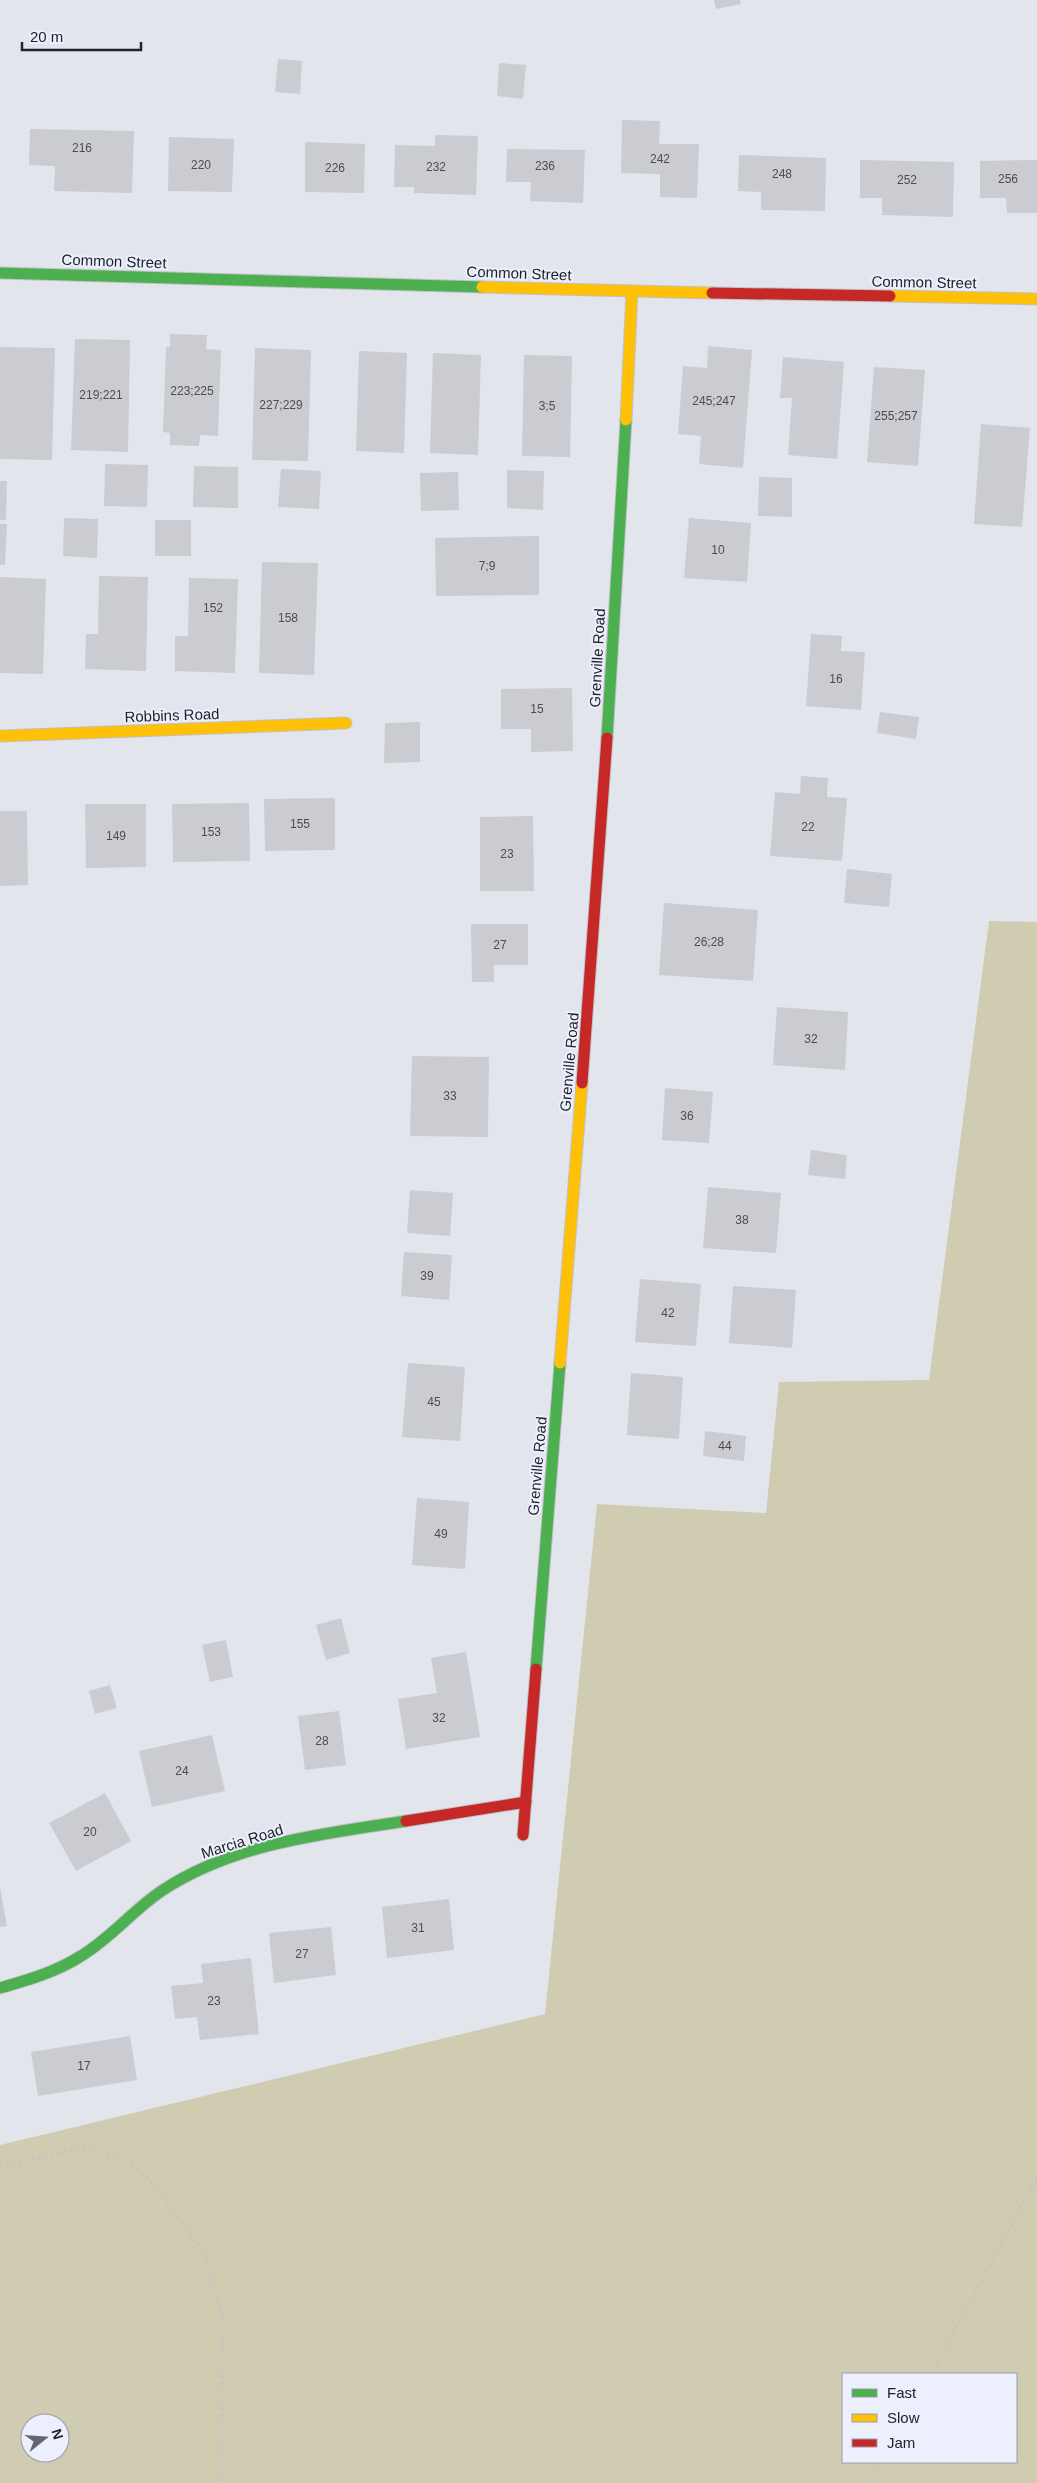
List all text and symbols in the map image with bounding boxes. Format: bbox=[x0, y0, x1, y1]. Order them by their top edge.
scale bar bbox=[22, 20, 141, 52]
text: 20 m bbox=[30, 28, 63, 45]
house number: 216 bbox=[72, 141, 92, 155]
house number: 242 bbox=[650, 152, 670, 166]
house number: 220 bbox=[191, 158, 211, 172]
house number: 236 bbox=[535, 159, 555, 173]
house number: 232 bbox=[426, 160, 446, 174]
house number: 226 bbox=[325, 161, 345, 175]
house number: 248 bbox=[772, 167, 792, 181]
house number: 256 bbox=[998, 172, 1018, 186]
house number: 252 bbox=[897, 173, 917, 187]
street label: Common Street bbox=[61, 251, 168, 271]
street label: Common Street bbox=[466, 263, 573, 283]
street label: Common Street bbox=[871, 273, 977, 291]
house number: 223;225 bbox=[170, 384, 214, 398]
house number: 219;221 bbox=[79, 388, 123, 402]
house number: 245;247 bbox=[692, 394, 736, 408]
house number: 227;229 bbox=[259, 398, 303, 412]
house number: 3;5 bbox=[539, 399, 556, 413]
house number: 255;257 bbox=[874, 409, 918, 423]
house number: 10 bbox=[711, 543, 725, 557]
house number: 7;9 bbox=[479, 559, 496, 573]
house number: 152 bbox=[203, 601, 223, 615]
street label: Grenville Road bbox=[586, 608, 608, 708]
house number: 158 bbox=[278, 611, 298, 625]
house number: 16 bbox=[829, 672, 843, 686]
house number: 15 bbox=[530, 702, 544, 716]
street label: Robbins Road bbox=[124, 705, 220, 725]
house number: 155 bbox=[290, 817, 310, 831]
house number: 22 bbox=[801, 820, 815, 834]
house number: 153 bbox=[201, 825, 221, 839]
house number: 149 bbox=[106, 829, 126, 843]
house number: 23 bbox=[500, 847, 514, 861]
house number: 26;28 bbox=[694, 935, 724, 949]
house number: 27 bbox=[493, 938, 507, 952]
street label: Grenville Road bbox=[556, 1012, 582, 1112]
house number: 32 bbox=[804, 1032, 818, 1046]
house number: 33 bbox=[443, 1089, 457, 1103]
house number: 36 bbox=[680, 1109, 694, 1123]
house number: 38 bbox=[735, 1213, 749, 1227]
house number: 39 bbox=[420, 1269, 434, 1283]
house number: 42 bbox=[661, 1306, 675, 1320]
house number: 45 bbox=[427, 1395, 441, 1409]
street label: Grenville Road bbox=[524, 1416, 550, 1516]
house number: 44 bbox=[718, 1439, 732, 1453]
house number: 49 bbox=[434, 1527, 448, 1541]
house number: 32 bbox=[432, 1711, 446, 1725]
house number: 28 bbox=[315, 1734, 329, 1748]
house number: 24 bbox=[175, 1764, 189, 1778]
street label: Marcia Road bbox=[199, 1820, 285, 1862]
house number: 20 bbox=[83, 1825, 97, 1839]
house number: 31 bbox=[411, 1921, 425, 1935]
house number: 27 bbox=[295, 1947, 309, 1961]
house number: 23 bbox=[207, 1994, 221, 2008]
house number: 17 bbox=[77, 2059, 91, 2073]
legend bbox=[842, 2373, 1017, 2463]
text: Fast bbox=[887, 2384, 917, 2401]
text: Slow bbox=[887, 2409, 920, 2426]
north arrow bbox=[20, 2413, 70, 2463]
text: N bbox=[48, 2427, 67, 2441]
text: Jam bbox=[887, 2434, 915, 2451]

